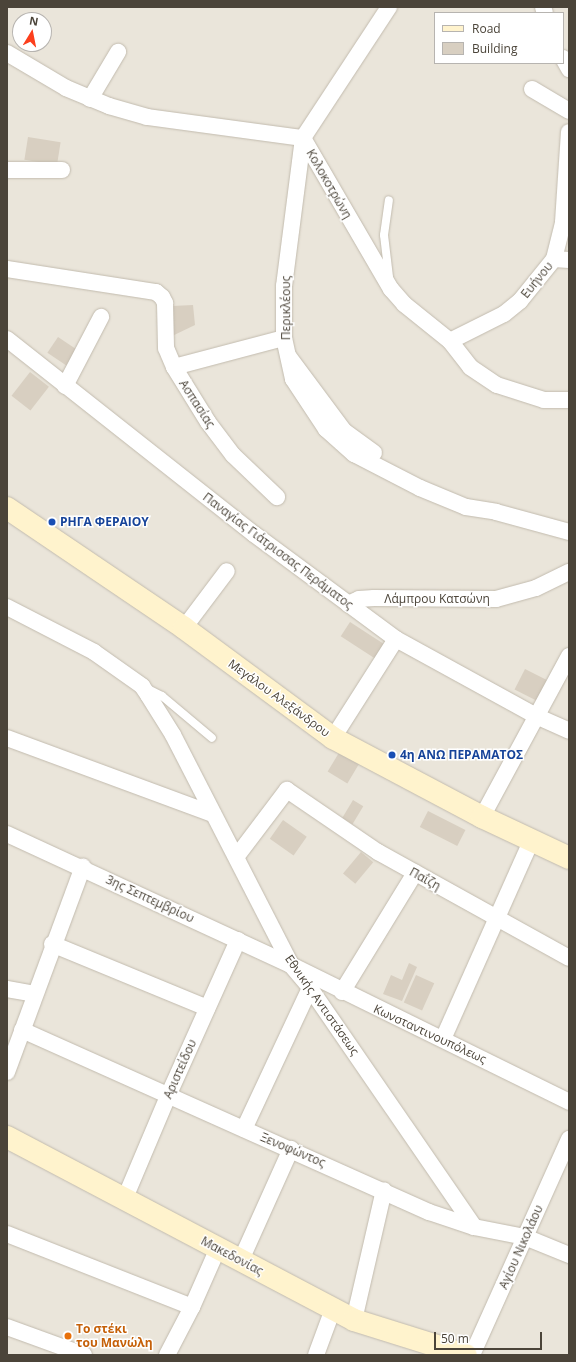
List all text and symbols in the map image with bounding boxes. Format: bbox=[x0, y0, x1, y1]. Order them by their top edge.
north arrow bbox=[12, 12, 52, 52]
legend bbox=[434, 12, 564, 64]
text: N bbox=[28, 13, 40, 29]
text: Road bbox=[472, 20, 501, 37]
text: Building bbox=[472, 40, 517, 57]
street label: Κολοκοτρώνη bbox=[303, 147, 355, 221]
street label: Ευήνου bbox=[518, 259, 556, 301]
street label: Περικλέους bbox=[279, 276, 293, 340]
street label: Ασπασίας bbox=[176, 377, 218, 431]
street label: Παναγίας Γιάτρισσας Περάματος bbox=[200, 490, 356, 612]
place label: ΡΗΓΑ ΦΕΡΑΙΟΥ bbox=[60, 515, 149, 529]
marker: ΡΗΓΑ ΦΕΡΑΙΟΥ bbox=[47, 517, 57, 527]
street label: Λάμπρου Κατσώνη bbox=[384, 592, 490, 606]
street label: Μεγάλου Αλεξάνδρου bbox=[225, 656, 333, 740]
place label: 4η ΑΝΩ ΠΕΡΑΜΑΤΟΣ bbox=[400, 748, 523, 762]
marker: 4η ΑΝΩ ΠΕΡΑΜΑΤΟΣ bbox=[387, 750, 397, 760]
street label: Παΐζη bbox=[407, 865, 443, 893]
street label: 3ης Σεπτεμβρίου bbox=[104, 872, 196, 926]
street label: Εθνικής Αντιστάσεως bbox=[282, 952, 362, 1058]
street label: Κωνσταντινουπόλεως bbox=[371, 1001, 489, 1067]
street label: Αριστείδου bbox=[161, 1037, 199, 1101]
street label: Ξενοφώντος bbox=[258, 1130, 328, 1170]
street label: Αγίου Νικολάου bbox=[496, 1203, 546, 1291]
street label: Μακεδονίας bbox=[198, 1234, 266, 1278]
place label: Το στέκι του Μανώλη bbox=[76, 1322, 153, 1350]
scale bar bbox=[436, 1324, 544, 1350]
text: 50 m bbox=[441, 1330, 469, 1347]
marker: Το στέκι του Μανώλη bbox=[63, 1331, 73, 1341]

